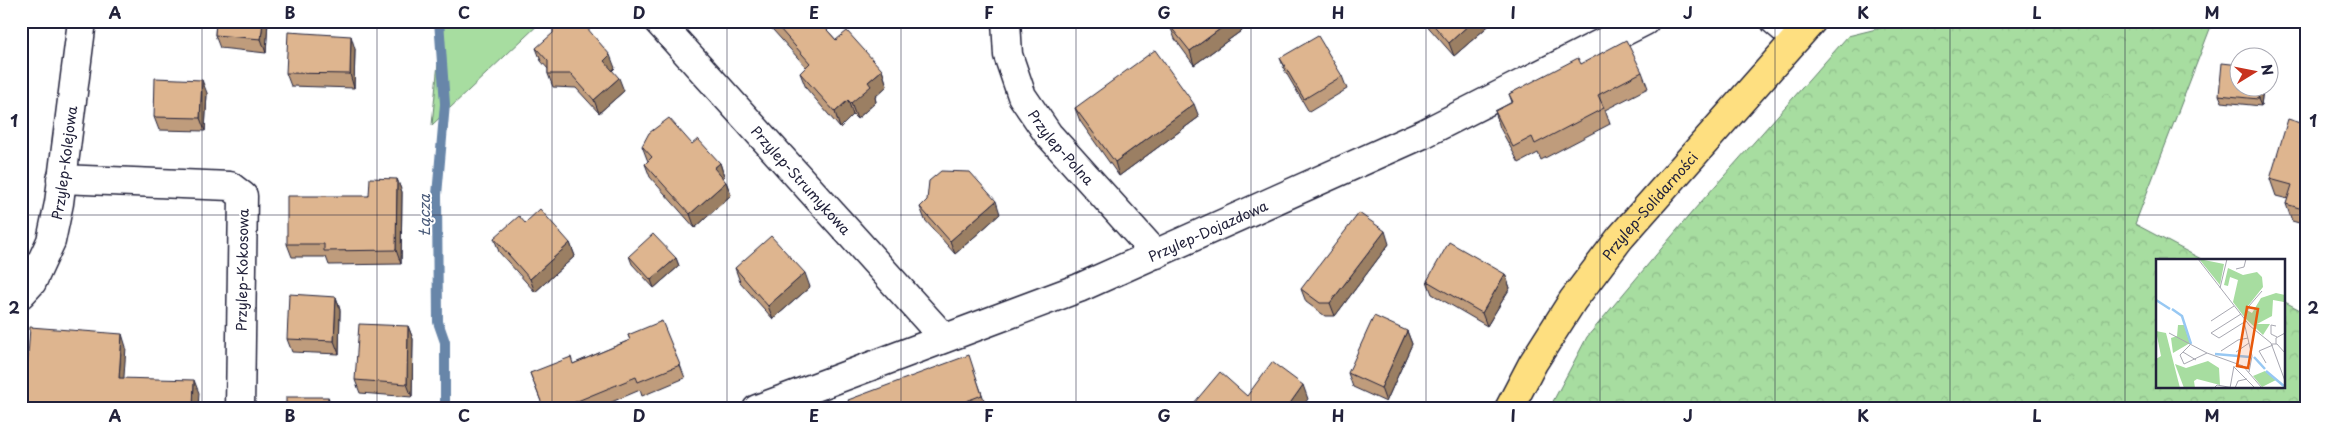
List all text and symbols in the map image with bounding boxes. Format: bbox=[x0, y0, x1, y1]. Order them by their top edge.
text: A bbox=[109, 0, 122, 24]
text: B bbox=[285, 0, 296, 24]
text: C bbox=[458, 0, 470, 24]
text: D bbox=[633, 0, 645, 24]
text: E bbox=[809, 0, 819, 24]
text: F bbox=[984, 0, 994, 24]
text: G bbox=[1157, 0, 1171, 24]
text: H bbox=[1332, 0, 1344, 24]
text: I bbox=[1510, 0, 1516, 24]
text: J bbox=[1683, 0, 1693, 24]
text: K bbox=[1857, 0, 1869, 24]
text: L bbox=[2032, 0, 2042, 24]
text: M bbox=[2204, 0, 2220, 24]
north arrow bbox=[2230, 48, 2280, 98]
text: N bbox=[2256, 62, 2279, 77]
street label: Przylep-Kolejowa bbox=[45, 104, 82, 221]
street label: Przylep-Polna bbox=[1024, 105, 1099, 189]
text: 1 bbox=[10, 108, 18, 132]
text: 1 bbox=[2309, 108, 2317, 132]
street label: Przylep-Strumykowa bbox=[747, 121, 856, 239]
street label: Przylep-Solidarności bbox=[1597, 147, 1702, 264]
water label: Łącza bbox=[412, 193, 435, 236]
street label: Przylep-Dojazdowa bbox=[1144, 194, 1271, 266]
street label: Przylep-Kokosowa bbox=[230, 208, 254, 331]
inset map bbox=[2156, 259, 2284, 388]
text: 2 bbox=[8, 295, 20, 319]
text: 2 bbox=[2307, 295, 2319, 319]
text: A bbox=[109, 403, 122, 427]
text: B bbox=[285, 403, 296, 427]
text: C bbox=[458, 403, 470, 427]
text: D bbox=[633, 403, 645, 427]
text: E bbox=[809, 403, 819, 427]
text: F bbox=[984, 403, 994, 427]
text: G bbox=[1157, 403, 1171, 427]
text: H bbox=[1332, 403, 1344, 427]
text: I bbox=[1510, 403, 1516, 427]
text: J bbox=[1683, 403, 1693, 427]
text: K bbox=[1857, 403, 1869, 427]
text: L bbox=[2032, 403, 2042, 427]
text: M bbox=[2204, 403, 2220, 427]

